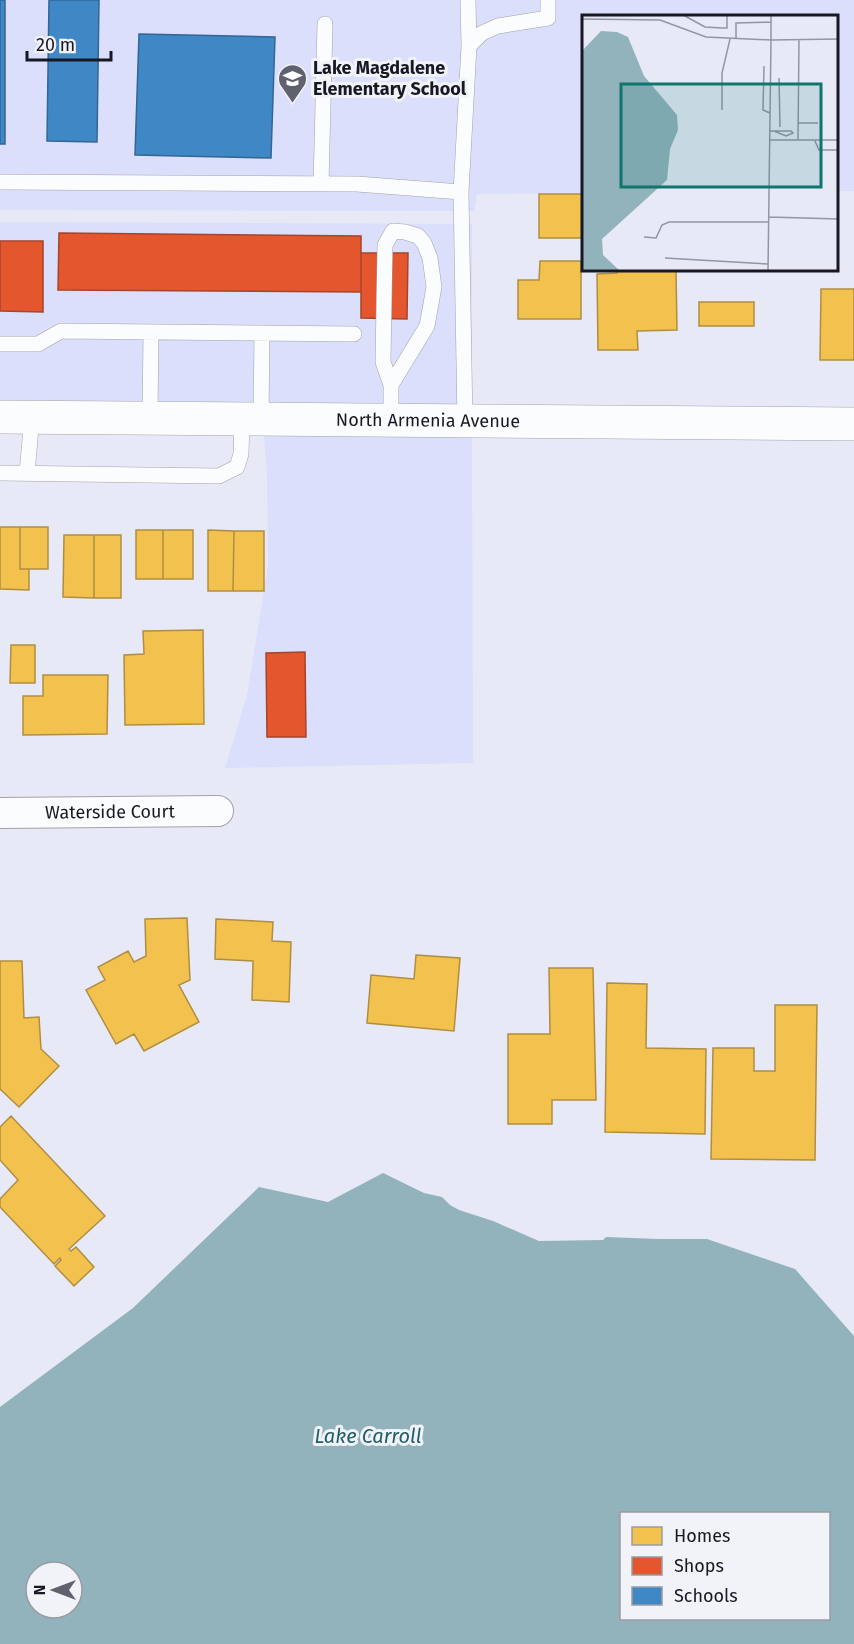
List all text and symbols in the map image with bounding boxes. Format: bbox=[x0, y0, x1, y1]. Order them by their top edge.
inset map bbox=[582, 15, 839, 272]
scale bar bbox=[27, 24, 111, 62]
text: 20 m bbox=[36, 34, 75, 56]
place label: Lake Magdalene Elementary School bbox=[313, 57, 467, 100]
school or university icon: Lake Magdalene Elementary School bbox=[276, 62, 308, 104]
street label: North Armenia Avenue bbox=[336, 409, 520, 432]
street label: Waterside Court bbox=[45, 800, 176, 824]
water label: Lake Carroll bbox=[315, 1424, 421, 1448]
legend bbox=[620, 1512, 830, 1620]
text: Homes bbox=[674, 1525, 730, 1547]
text: Shops bbox=[674, 1555, 724, 1577]
north arrow bbox=[24, 1560, 84, 1620]
text: N bbox=[30, 1585, 49, 1595]
text: Schools bbox=[674, 1585, 738, 1607]

